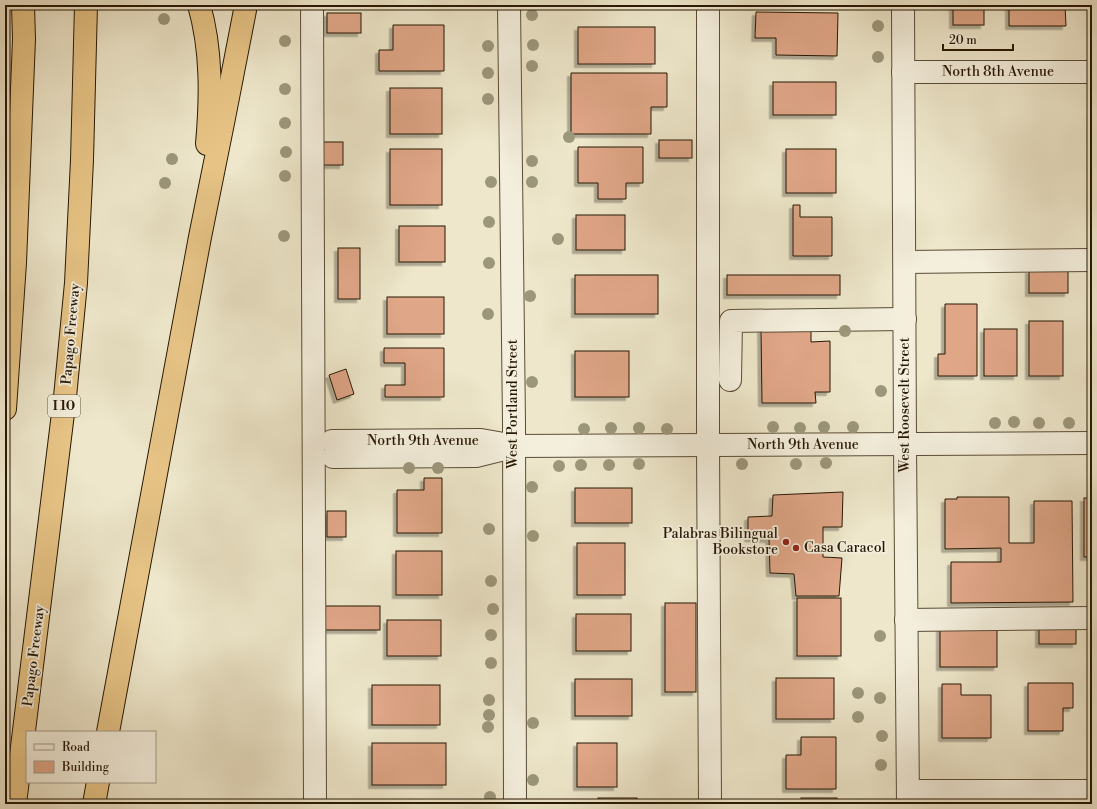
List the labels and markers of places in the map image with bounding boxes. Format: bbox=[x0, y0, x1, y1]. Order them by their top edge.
place label: Palabras Bilingual Bookstore bbox=[663, 525, 778, 559]
marker: Palabras Bilingual Bookstore bbox=[781, 537, 791, 547]
place label: Casa Caracol bbox=[804, 539, 886, 557]
marker: Casa Caracol bbox=[791, 543, 801, 553]

